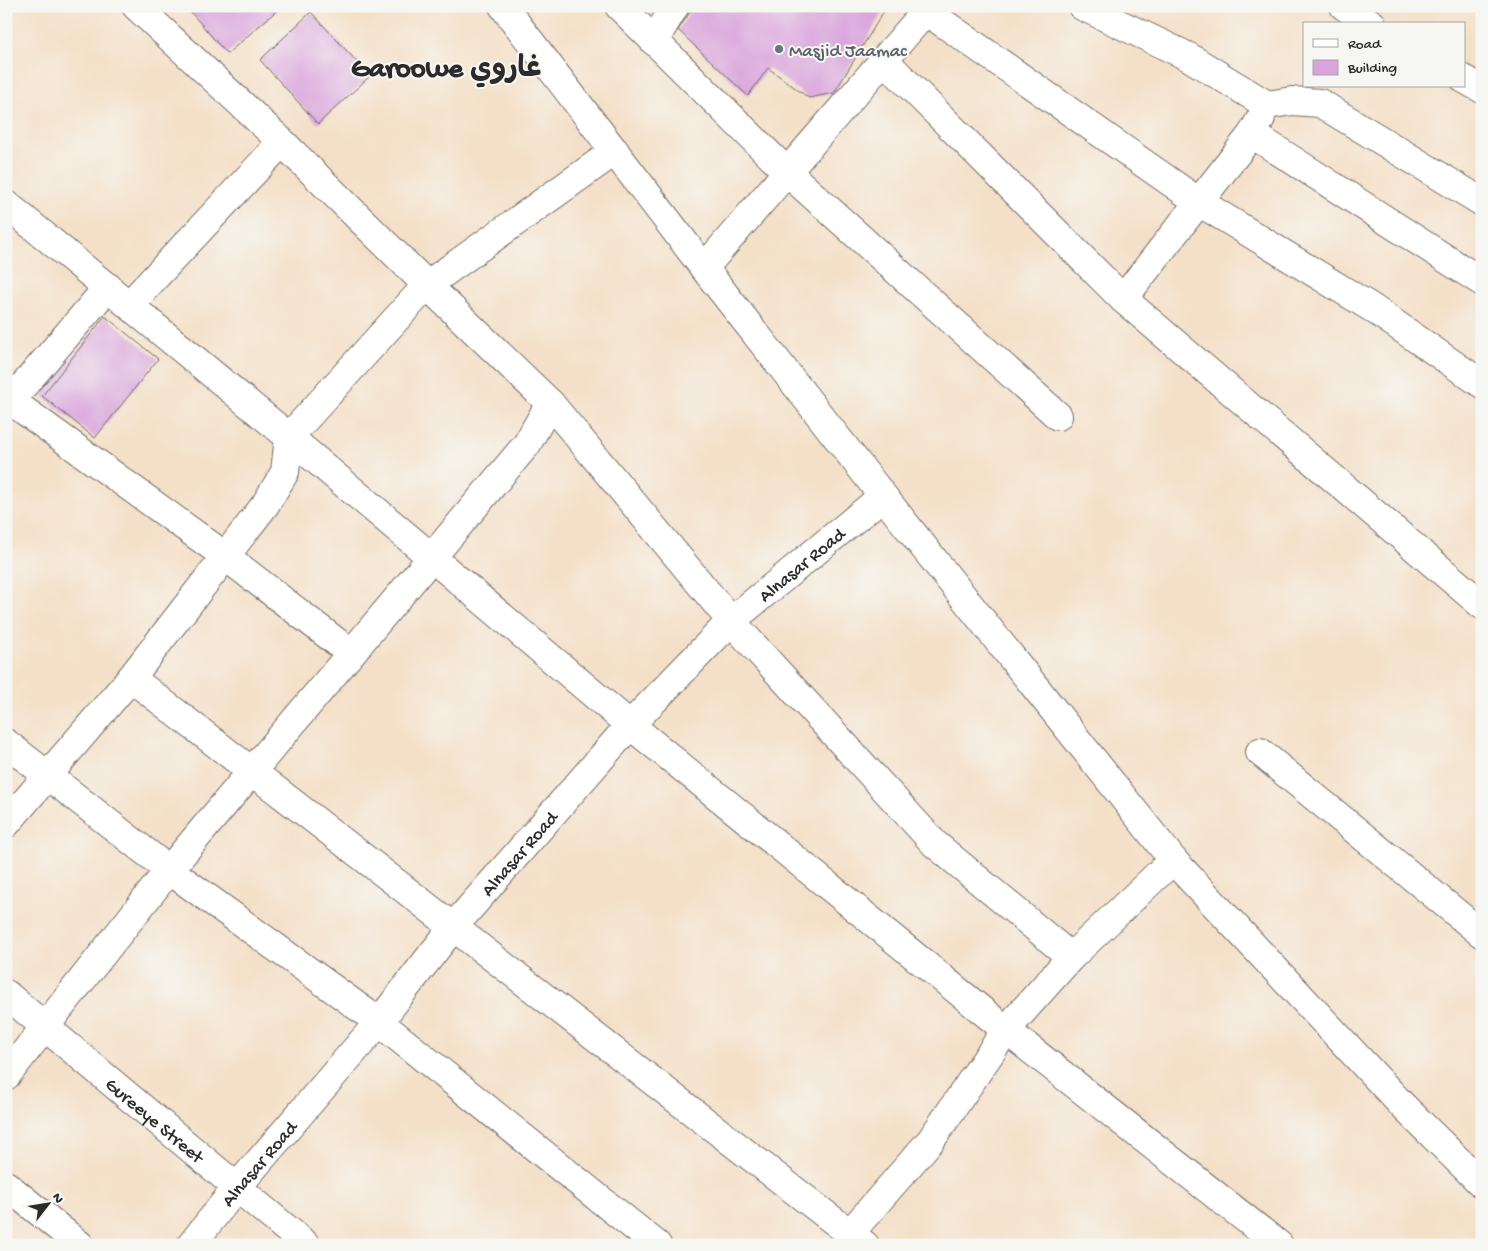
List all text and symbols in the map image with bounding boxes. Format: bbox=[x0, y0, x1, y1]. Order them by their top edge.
legend bbox=[1303, 22, 1466, 88]
text: Road bbox=[1348, 36, 1382, 54]
place label: Masjid Jaamac bbox=[789, 41, 907, 64]
marker: Masjid Jaamac bbox=[773, 43, 785, 55]
district label: Garoowe غاروي bbox=[351, 53, 541, 88]
text: Building bbox=[1347, 60, 1397, 78]
street label: Alnasar Road bbox=[755, 523, 852, 609]
street label: Alnasar Road bbox=[477, 806, 565, 902]
street label: Gureeye Street bbox=[99, 1074, 209, 1171]
street label: Alnasar Road bbox=[218, 1116, 305, 1213]
north arrow bbox=[22, 1178, 72, 1228]
text: N bbox=[47, 1190, 67, 1207]

